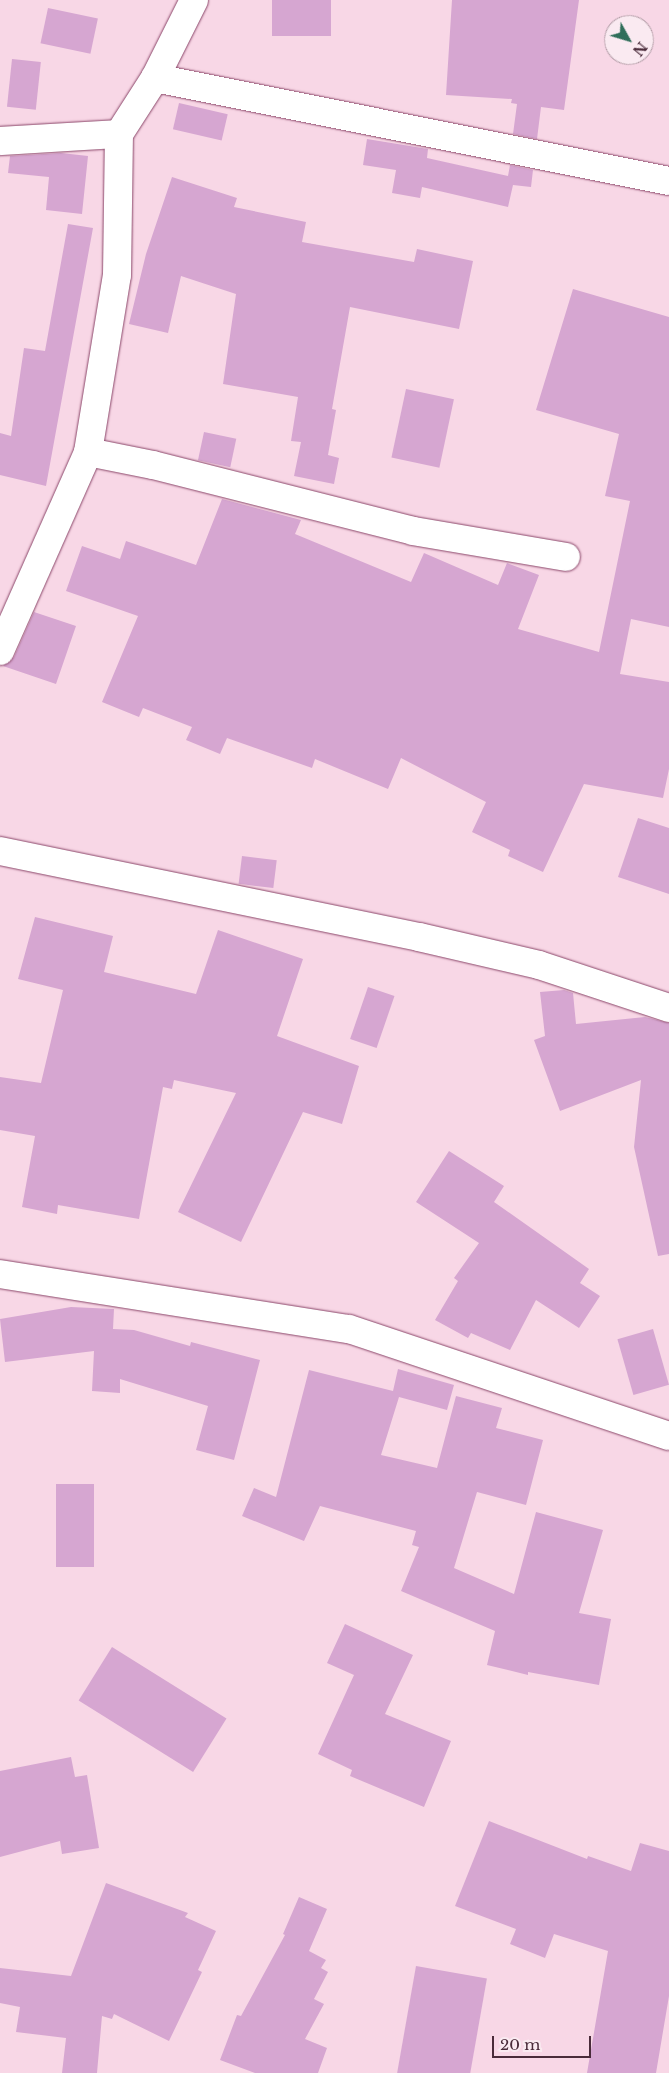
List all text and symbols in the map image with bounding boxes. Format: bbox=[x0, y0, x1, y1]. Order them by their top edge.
north arrow bbox=[604, 15, 654, 65]
text: N bbox=[629, 38, 651, 60]
scale bar bbox=[494, 2026, 593, 2058]
text: 20 m bbox=[500, 2035, 540, 2054]

